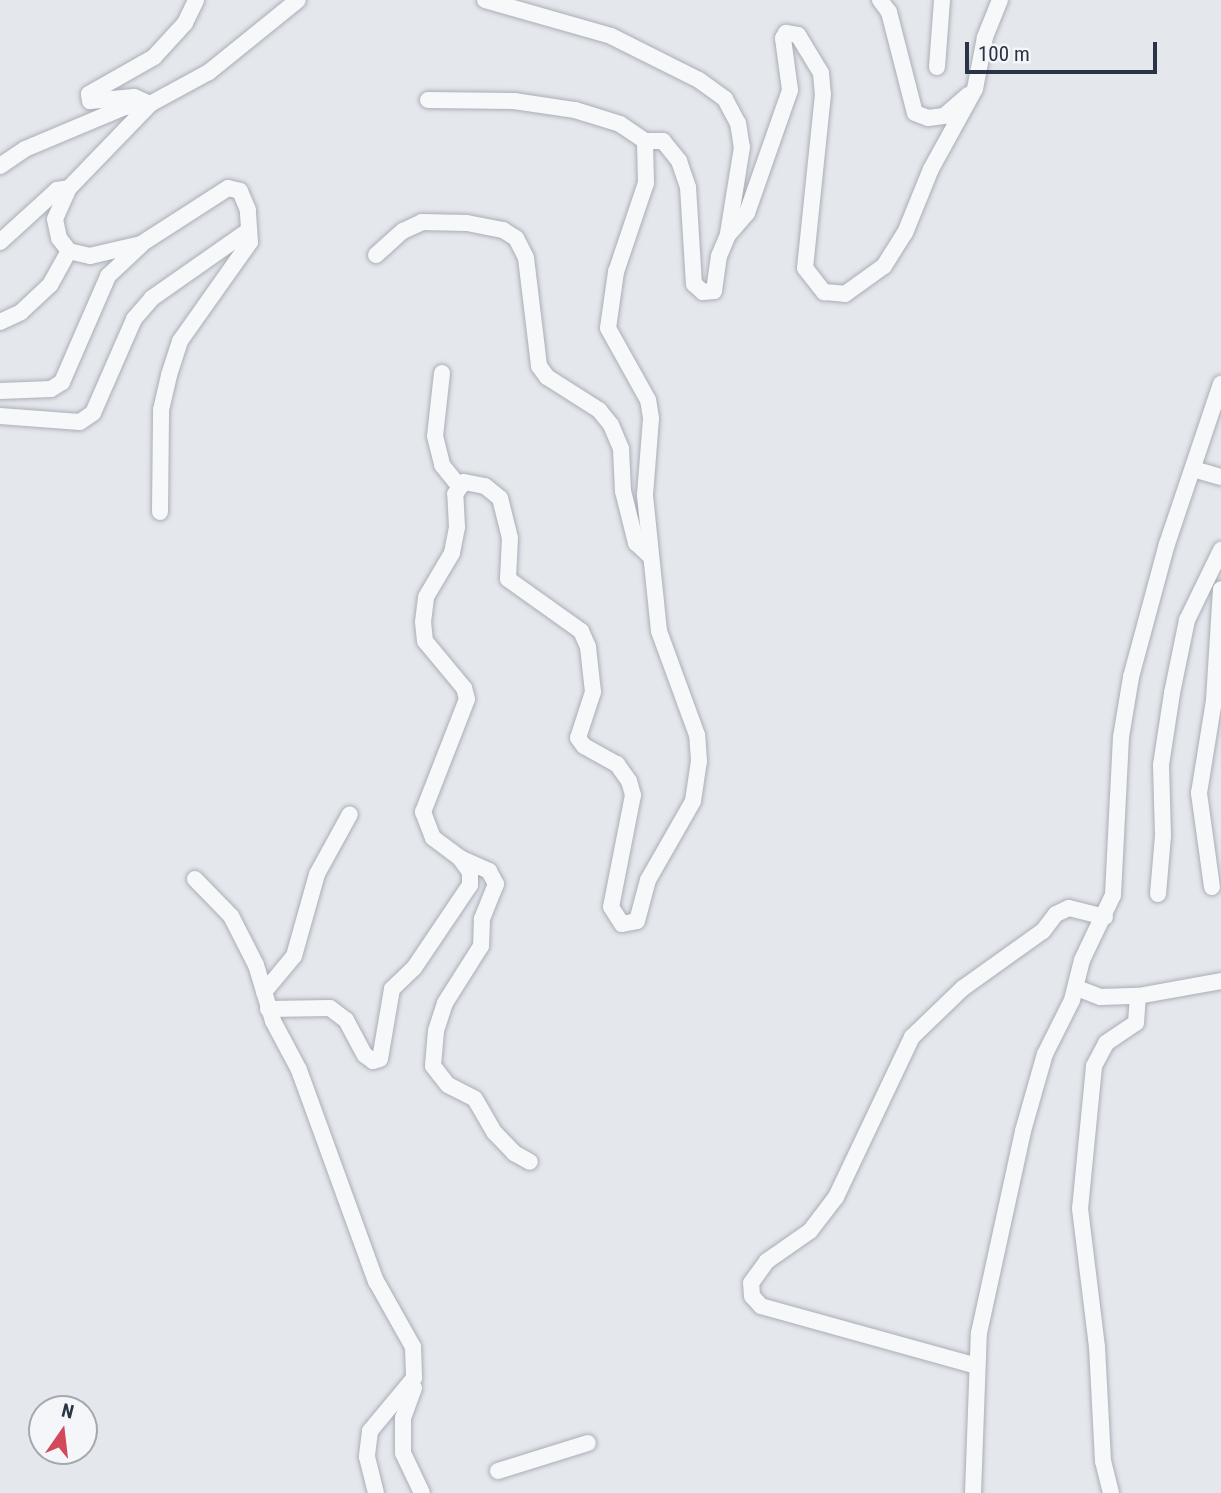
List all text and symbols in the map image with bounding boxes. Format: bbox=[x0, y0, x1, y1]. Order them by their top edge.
scale bar bbox=[969, 28, 1162, 72]
text: 100 m bbox=[978, 42, 1030, 66]
north arrow bbox=[28, 1395, 98, 1465]
text: N bbox=[59, 1399, 76, 1424]

